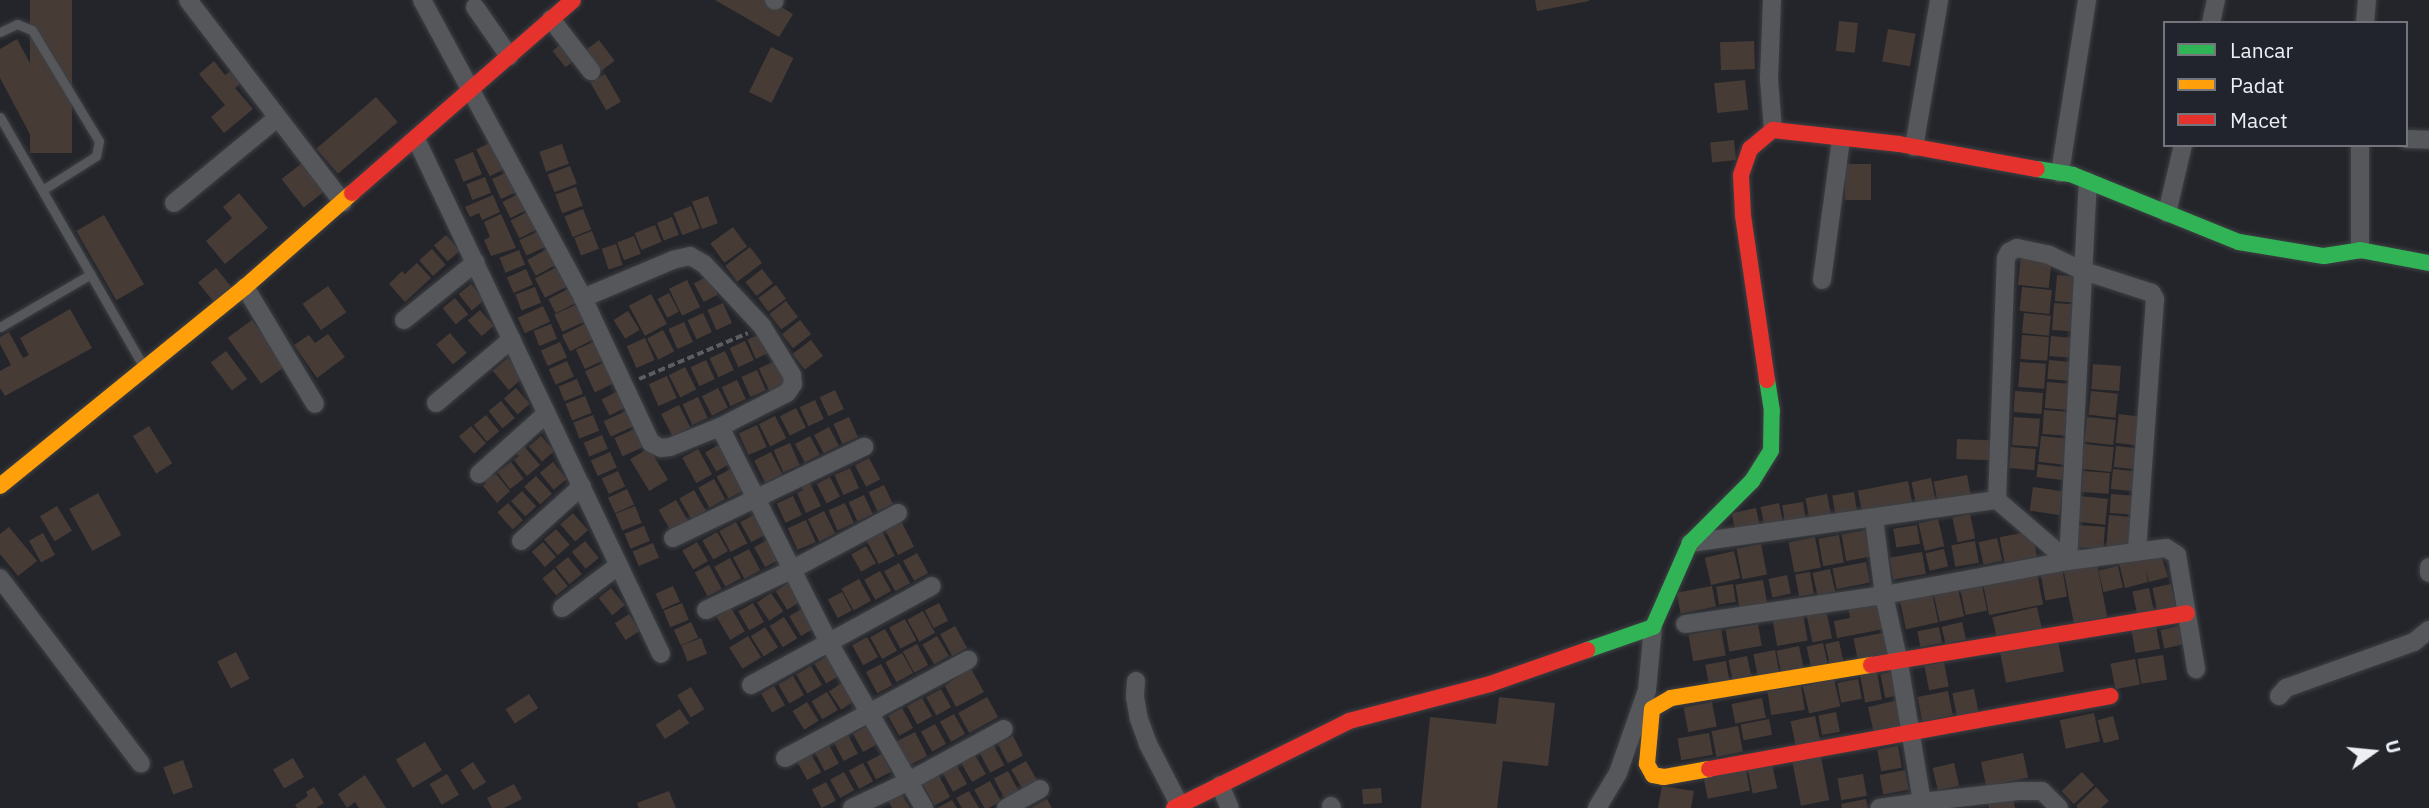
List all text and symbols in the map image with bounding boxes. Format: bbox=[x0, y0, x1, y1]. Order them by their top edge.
legend bbox=[2163, 21, 2408, 147]
text: Lancar bbox=[2230, 36, 2293, 64]
text: Padat bbox=[2230, 71, 2285, 99]
text: Macet bbox=[2230, 106, 2288, 134]
north arrow bbox=[2338, 717, 2408, 787]
text: U bbox=[2380, 737, 2407, 756]

